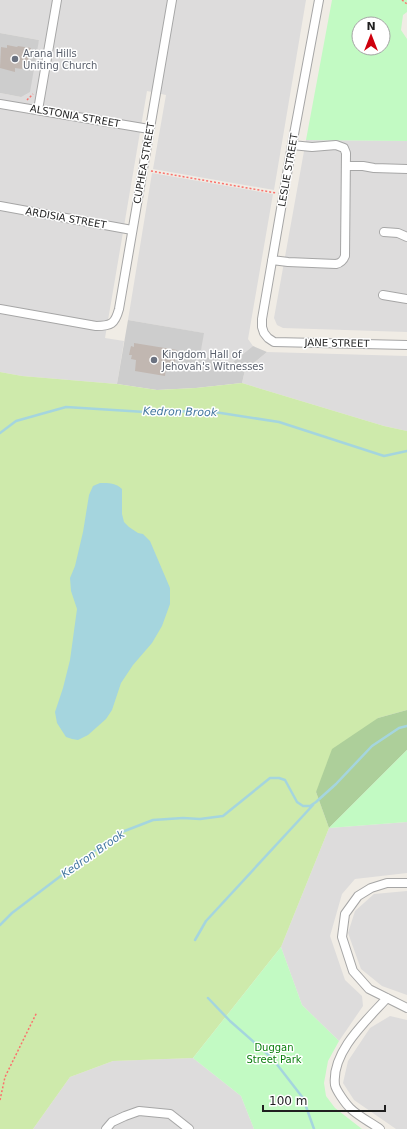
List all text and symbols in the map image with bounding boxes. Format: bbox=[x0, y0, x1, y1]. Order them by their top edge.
north arrow bbox=[351, 16, 391, 56]
text: N bbox=[366, 20, 376, 33]
place label: Arana Hills Uniting Church bbox=[23, 48, 97, 71]
marker: Arana Hills Uniting Church bbox=[10, 54, 20, 64]
street label: ALSTONIA STREET bbox=[29, 103, 122, 130]
street label: CUPHEA STREET bbox=[131, 121, 157, 205]
street label: LESLIE STREET bbox=[276, 132, 300, 208]
street label: ARDISIA STREET bbox=[25, 205, 108, 231]
street label: JANE STREET bbox=[304, 337, 370, 349]
place label: Kingdom Hall of Jehovah's Witnesses bbox=[161, 349, 264, 372]
marker: Kingdom Hall of Jehovah's Witnesses bbox=[149, 355, 159, 365]
water label: Kedron Brook bbox=[143, 405, 218, 419]
water label: Kedron Brook bbox=[59, 827, 128, 881]
park label: Duggan Street Park bbox=[246, 1042, 302, 1065]
scale bar bbox=[263, 1087, 385, 1113]
text: 100 m bbox=[269, 1094, 307, 1108]

